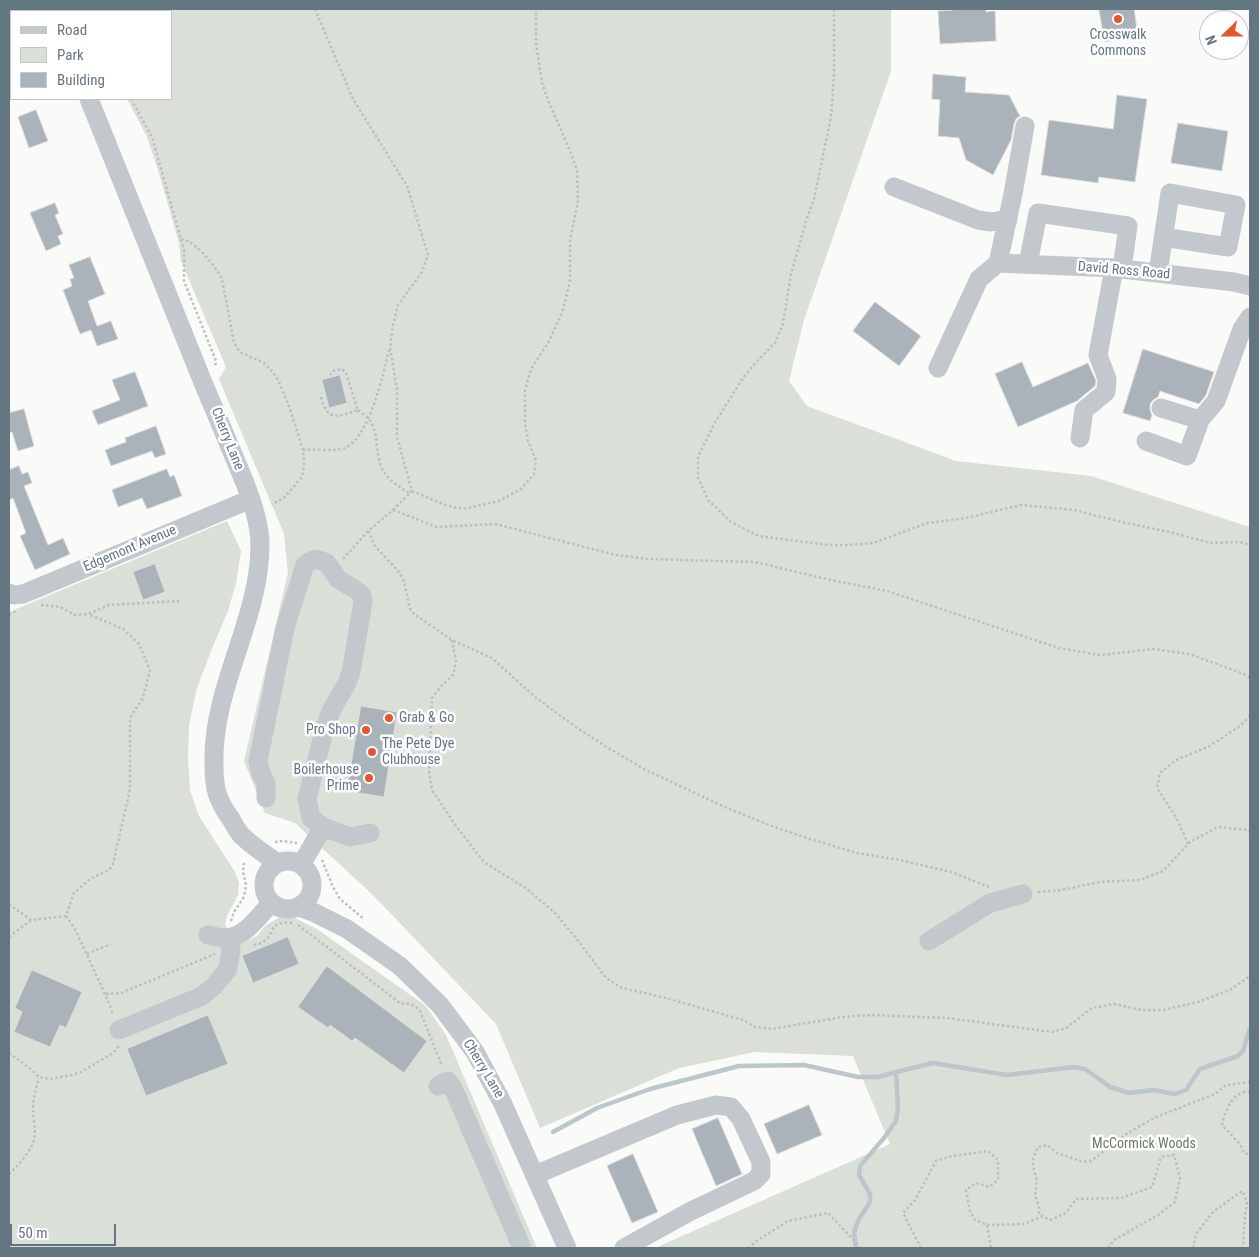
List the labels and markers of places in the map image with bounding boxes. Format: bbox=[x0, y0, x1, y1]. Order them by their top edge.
marker: Crosswalk Commons bbox=[1112, 13, 1124, 25]
place label: Crosswalk Commons bbox=[1089, 27, 1147, 59]
place label: Grab & Go bbox=[399, 710, 454, 726]
marker: Grab & Go bbox=[383, 712, 395, 724]
place label: Pro Shop bbox=[306, 722, 356, 738]
marker: Pro Shop bbox=[360, 724, 372, 736]
place label: The Pete Dye Clubhouse bbox=[382, 736, 454, 769]
marker: The Pete Dye Clubhouse bbox=[366, 746, 378, 758]
place label: Boilerhouse Prime bbox=[294, 762, 359, 794]
marker: Boilerhouse Prime bbox=[363, 772, 375, 784]

